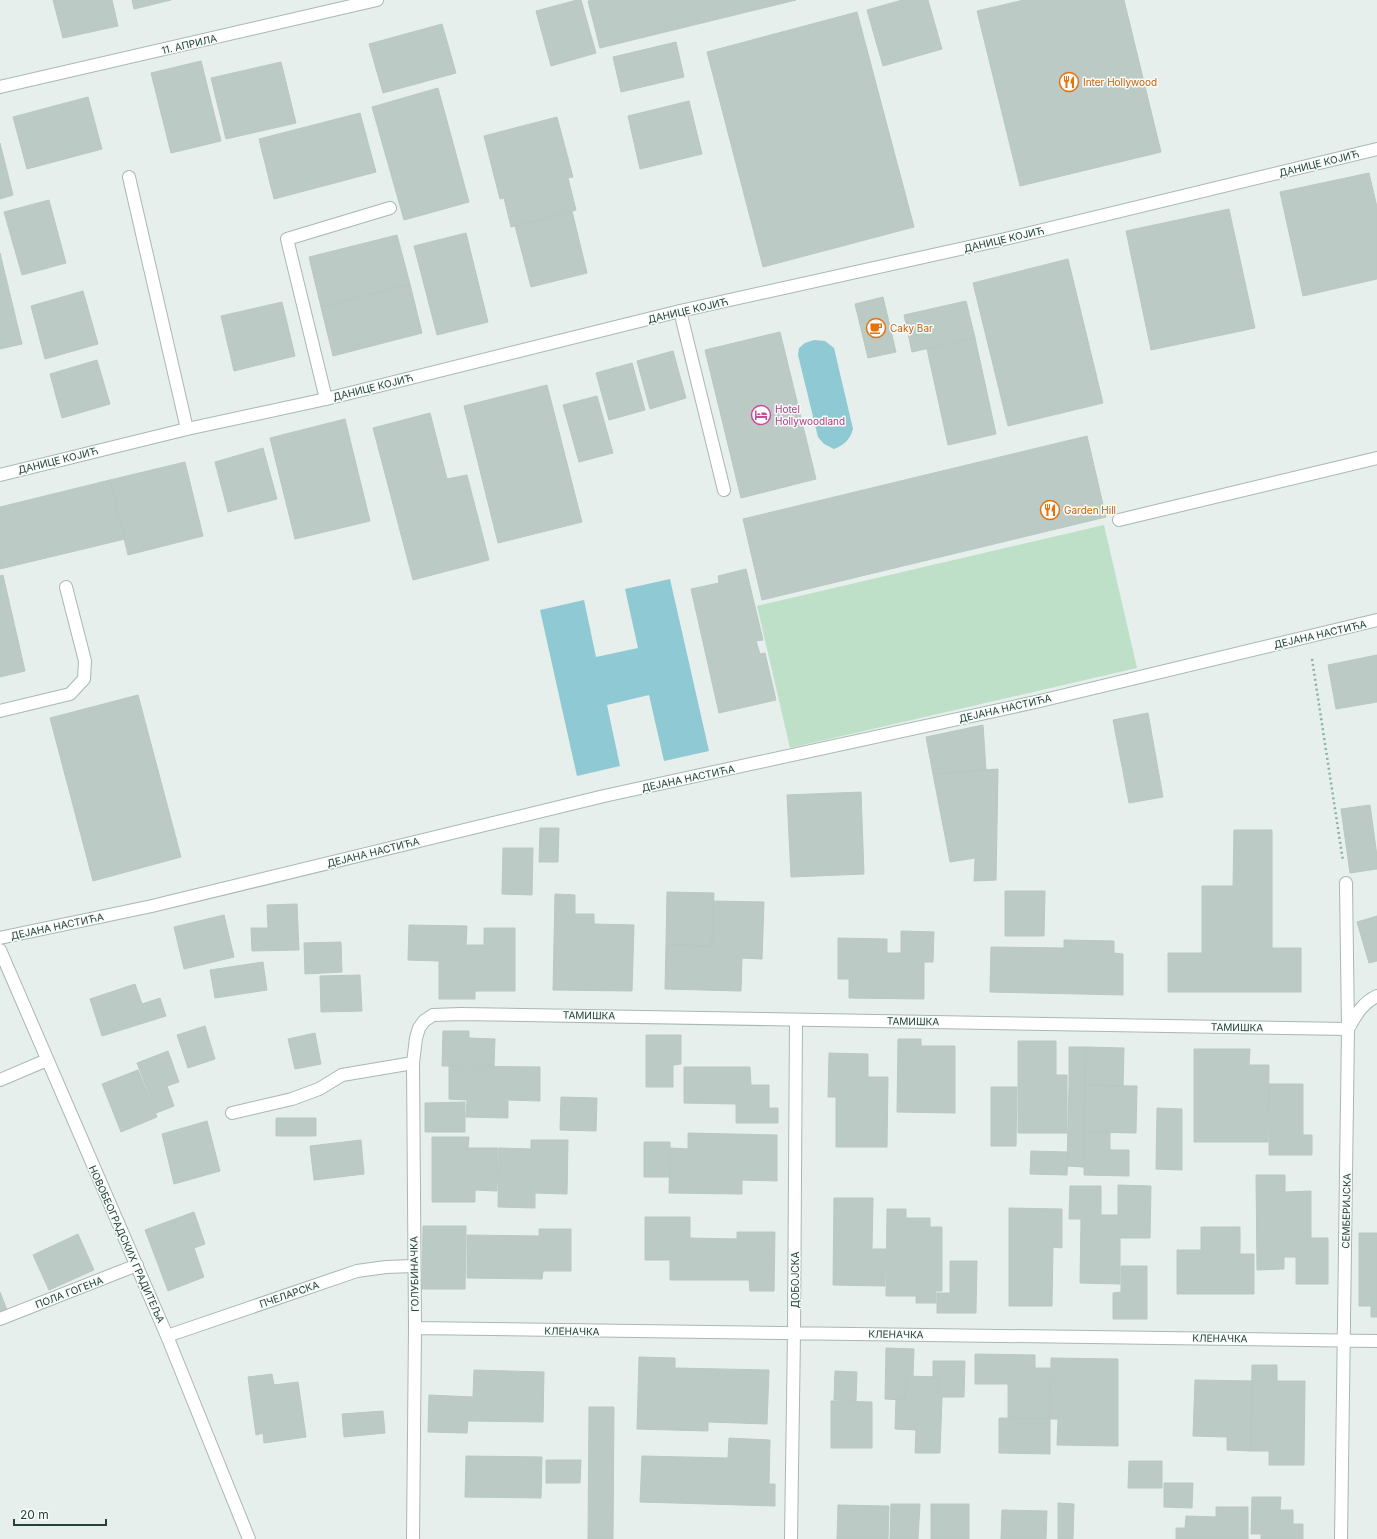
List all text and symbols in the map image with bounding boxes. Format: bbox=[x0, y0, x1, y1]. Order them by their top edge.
street label: 11. АПРИЛА bbox=[160, 32, 218, 56]
restaurant icon: Inter Hollywood bbox=[1058, 71, 1080, 93]
place label: Inter Hollywood bbox=[1083, 76, 1157, 88]
street label: ДАНИЦЕ КОЈИЋ bbox=[1278, 147, 1360, 179]
street label: ДАНИЦЕ КОЈИЋ bbox=[963, 224, 1046, 254]
street label: ДАНИЦЕ КОЈИЋ bbox=[647, 295, 730, 325]
cafe icon: Caky Bar bbox=[865, 317, 887, 339]
place label: Caky Bar bbox=[890, 322, 933, 334]
street label: ДАНИЦЕ КОЈИЋ bbox=[332, 371, 414, 403]
place label: Hotel Hollywoodland bbox=[775, 403, 845, 427]
hotel icon: Hotel Hollywoodland bbox=[750, 404, 772, 426]
street label: ДАНИЦЕ КОЈИЋ bbox=[17, 444, 99, 476]
restaurant icon: Garden Hill bbox=[1039, 499, 1061, 521]
place label: Garden Hill bbox=[1064, 504, 1116, 516]
street label: ДЕЈАНА НАСТИЋА bbox=[1272, 617, 1368, 651]
street label: ДЕЈАНА НАСТИЋА bbox=[957, 691, 1053, 725]
street label: ДЕЈАНА НАСТИЋА bbox=[640, 762, 736, 794]
street label: ДЕЈАНА НАСТИЋА bbox=[326, 835, 421, 869]
street label: ДЕЈАНА НАСТИЋА bbox=[9, 910, 105, 942]
street label: ТАМИШКА bbox=[563, 1009, 615, 1021]
street label: ТАМИШКА bbox=[887, 1015, 939, 1027]
street label: ТАМИШКА bbox=[1211, 1021, 1263, 1033]
street label: НОВОБЕОГРАДСКИХ ГРАДИТЕЉА bbox=[87, 1163, 167, 1325]
street label: СЕМБЕРИЈСКА bbox=[1339, 1173, 1353, 1249]
street label: ГОЛУБИНАЧКА bbox=[407, 1236, 421, 1312]
street label: ДОБОЈСКА bbox=[789, 1252, 801, 1308]
street label: ПОЛА ГОГЕНА bbox=[33, 1274, 105, 1310]
street label: ПЧЕЛАРСКА bbox=[258, 1278, 320, 1310]
street label: КЛЕНАЧКА bbox=[544, 1325, 600, 1337]
street label: КЛЕНАЧКА bbox=[868, 1328, 924, 1340]
street label: КЛЕНАЧКА bbox=[1192, 1332, 1248, 1344]
scale bar bbox=[14, 1501, 106, 1527]
text: 20 m bbox=[20, 1507, 49, 1522]

